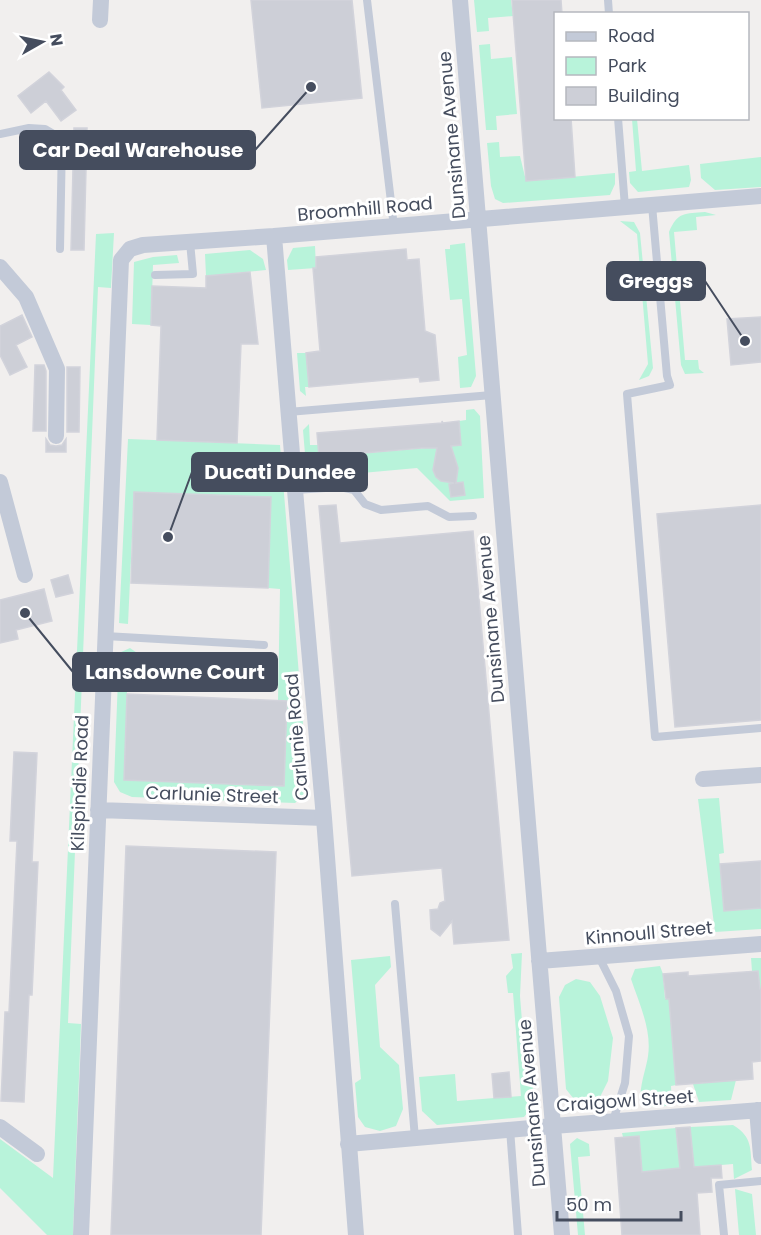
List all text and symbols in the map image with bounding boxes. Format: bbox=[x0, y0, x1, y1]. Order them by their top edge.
north arrow bbox=[12, 12, 72, 72]
legend bbox=[554, 12, 749, 120]
text: Road bbox=[608, 23, 655, 48]
text: N bbox=[44, 32, 69, 47]
street label: Dunsinane Avenue bbox=[432, 50, 471, 220]
text: Park bbox=[608, 53, 647, 78]
text: Building bbox=[608, 83, 680, 108]
callout: Car Deal Warehouse bbox=[20, 131, 255, 169]
text: Car Deal Warehouse bbox=[33, 136, 243, 164]
street label: Broomhill Road bbox=[296, 190, 434, 227]
callout: Greggs bbox=[607, 262, 705, 300]
text: Greggs bbox=[619, 267, 693, 295]
callout: Ducati Dundee bbox=[192, 453, 367, 491]
text: Ducati Dundee bbox=[204, 458, 356, 486]
street label: Dunsinane Avenue bbox=[471, 534, 510, 704]
callout: Lansdowne Court bbox=[73, 653, 277, 691]
text: Lansdowne Court bbox=[85, 658, 265, 686]
street label: Carlunie Road bbox=[278, 672, 315, 802]
street label: Kilspindie Road bbox=[65, 714, 94, 852]
street label: Carlunie Street bbox=[145, 780, 279, 809]
street label: Kinnoull Street bbox=[584, 914, 714, 951]
street label: Dunsinane Avenue bbox=[512, 1018, 551, 1188]
street label: Craigowl Street bbox=[555, 1083, 694, 1118]
scale bar bbox=[557, 1184, 682, 1222]
text: 50 m bbox=[566, 1192, 612, 1217]

